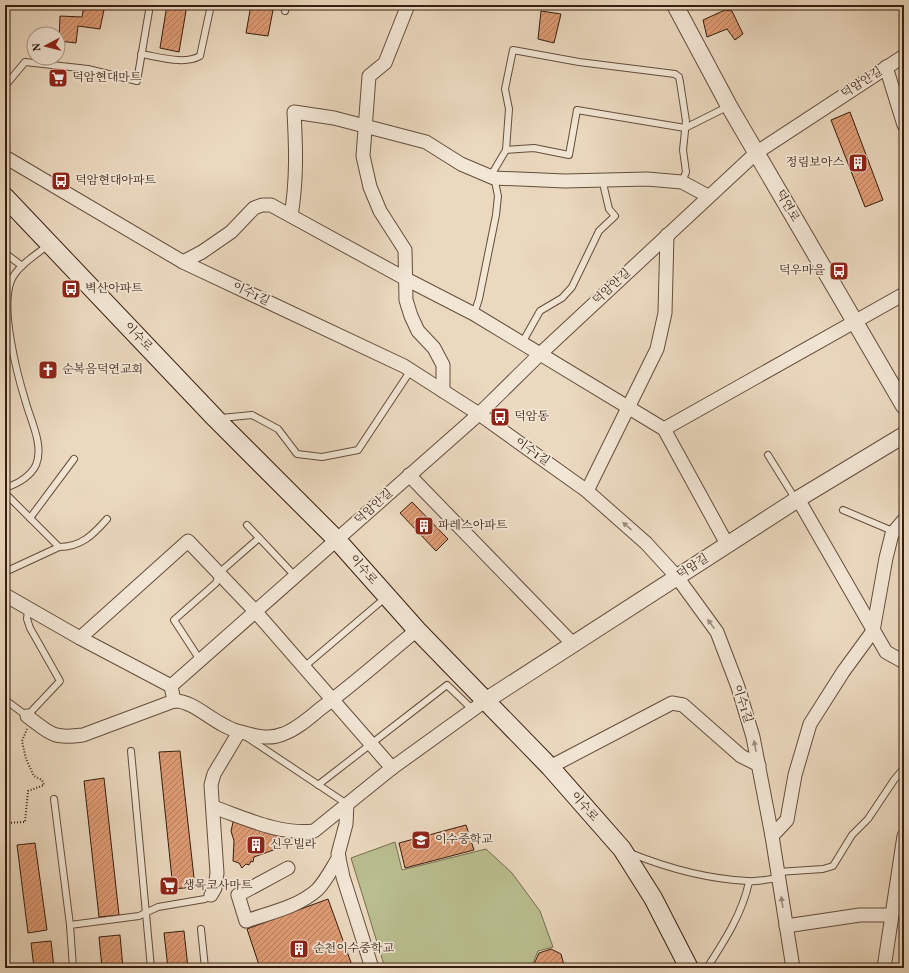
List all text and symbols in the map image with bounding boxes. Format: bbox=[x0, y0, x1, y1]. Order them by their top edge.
north arrow bbox=[26, 26, 66, 66]
text: N bbox=[30, 42, 45, 52]
street label: 덕암안길 bbox=[838, 64, 886, 102]
supermarket icon: 덕암현대마트 bbox=[47, 67, 69, 89]
place label: 덕암현대마트 bbox=[72, 70, 142, 86]
building icon: 정림보아스 bbox=[847, 152, 869, 174]
place label: 정림보아스 bbox=[786, 155, 844, 171]
bus stop icon: 덕암현대아파트 bbox=[50, 170, 72, 192]
place label: 덕암현대아파트 bbox=[75, 173, 157, 189]
street label: 덕연로 bbox=[771, 187, 803, 225]
bus stop icon: 덕우마을 bbox=[828, 260, 850, 282]
place label: 덕우마을 bbox=[779, 263, 825, 279]
street label: 덕암안길 bbox=[590, 265, 634, 309]
bus stop icon: 벽산아파트 bbox=[60, 278, 82, 300]
street label: 이수1길 bbox=[230, 278, 272, 310]
place label: 벽산아파트 bbox=[85, 281, 143, 297]
street label: 이수로 bbox=[120, 319, 156, 355]
church icon: 순복음덕연교회 bbox=[37, 359, 59, 381]
place label: 순복음덕연교회 bbox=[62, 362, 143, 378]
bus stop icon: 덕암동 bbox=[489, 406, 511, 428]
place label: 덕암동 bbox=[514, 409, 549, 425]
street label: 이수1길 bbox=[511, 434, 553, 470]
street label: 덕암안길 bbox=[351, 486, 397, 528]
building icon: 파레스아파트 bbox=[413, 515, 435, 537]
place label: 파레스아파트 bbox=[438, 518, 508, 534]
one-way arrow bbox=[622, 522, 632, 531]
street label: 덕암길 bbox=[674, 551, 712, 583]
street label: 이수로 bbox=[346, 552, 381, 589]
one-way arrow bbox=[707, 619, 716, 630]
street label: 이수1길 bbox=[728, 683, 756, 725]
one-way arrow bbox=[751, 740, 757, 752]
street label: 이수로 bbox=[567, 789, 602, 826]
school or university icon: 이수중학교 bbox=[410, 829, 432, 851]
place label: 이수중학교 bbox=[435, 832, 493, 848]
building icon: 신우빌라 bbox=[245, 834, 267, 856]
place label: 신우빌라 bbox=[270, 837, 317, 853]
supermarket icon: 생목코사마트 bbox=[158, 875, 180, 897]
place label: 생목코사마트 bbox=[183, 878, 253, 894]
one-way arrow bbox=[779, 896, 785, 908]
building icon: 순천이수중학교 bbox=[288, 938, 310, 960]
place label: 순천이수중학교 bbox=[313, 941, 395, 957]

